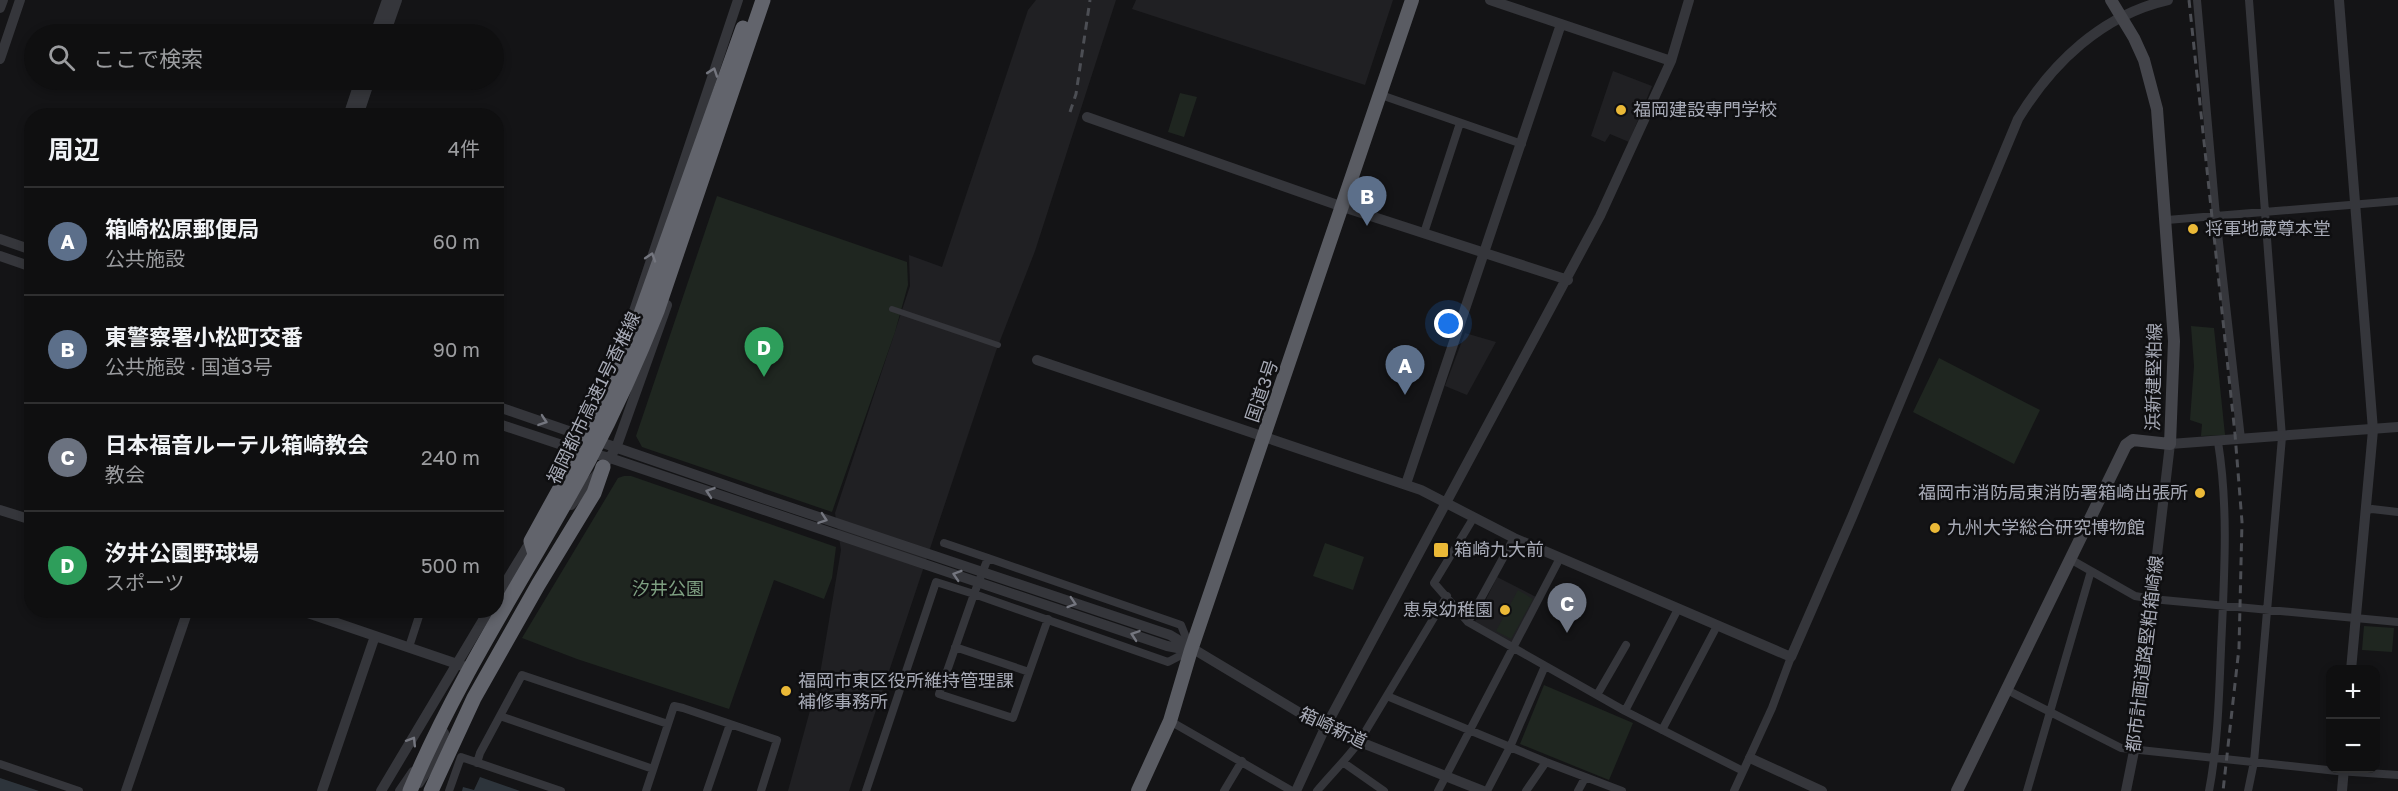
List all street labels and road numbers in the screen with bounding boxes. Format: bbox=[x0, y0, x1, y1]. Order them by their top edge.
street label: 福岡都市高速1号香椎線 bbox=[542, 308, 644, 487]
street label: 浜新建堅粕線 bbox=[2141, 323, 2165, 431]
street label: 国道3号 bbox=[1240, 357, 1282, 425]
street label: 都市計画道路堅粕箱崎線 bbox=[2121, 554, 2167, 753]
street label: 箱崎新道 bbox=[1296, 702, 1371, 752]

